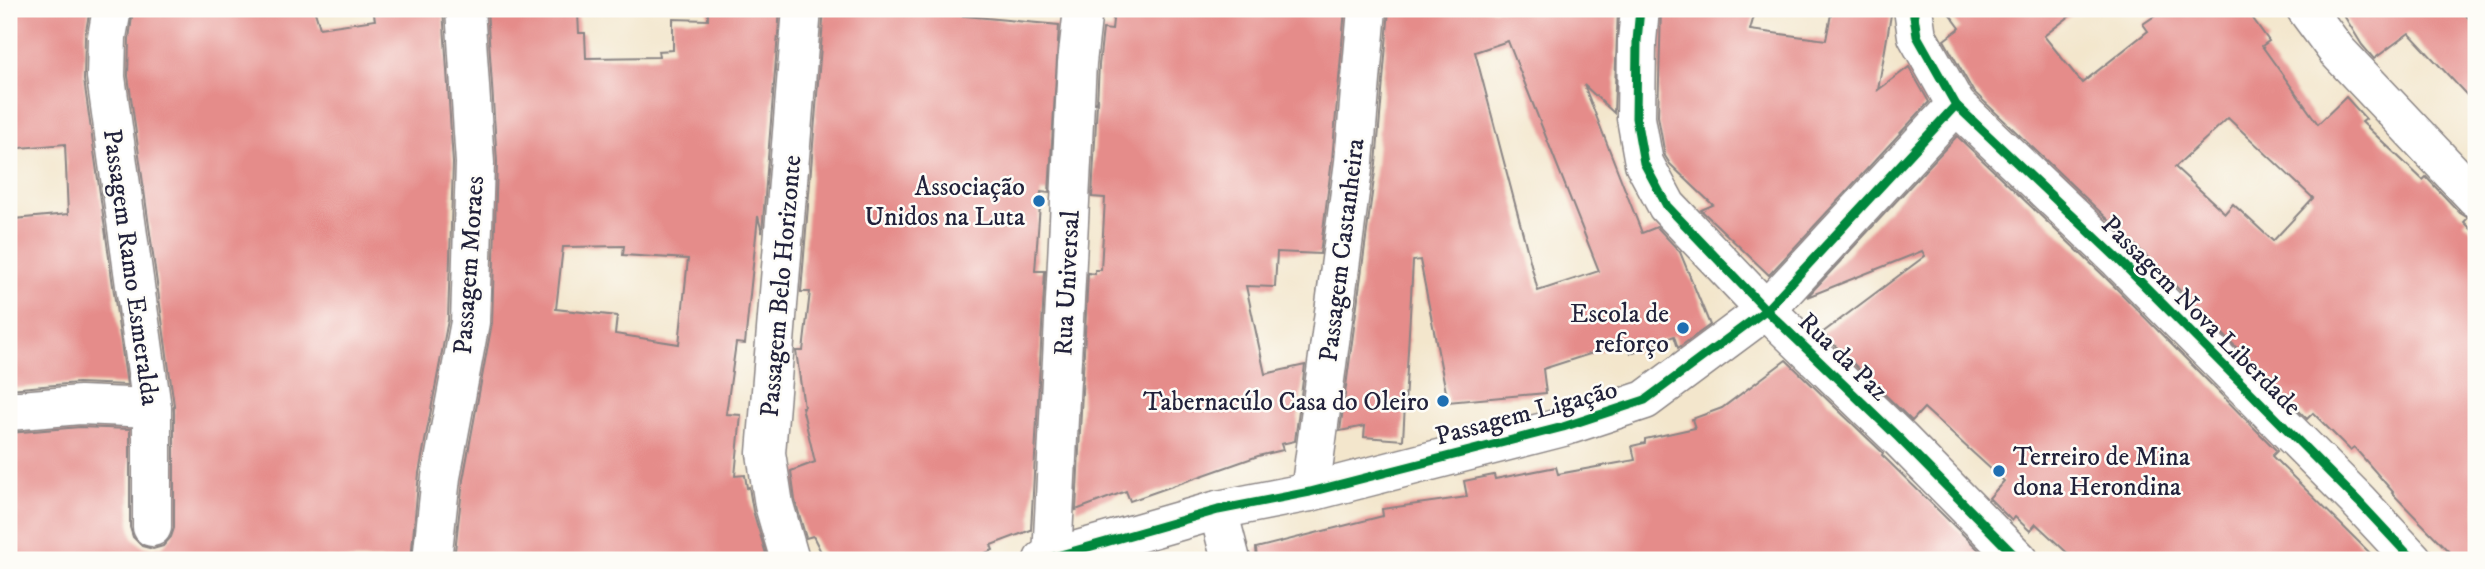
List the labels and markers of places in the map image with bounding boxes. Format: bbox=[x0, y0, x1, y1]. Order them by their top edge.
place label: Associação Unidos na Luta bbox=[864, 171, 1025, 234]
marker: Associação Unidos na Luta bbox=[1031, 193, 1047, 209]
place label: Escola de reforço bbox=[1570, 298, 1669, 361]
marker: Escola de reforço bbox=[1675, 320, 1691, 336]
place label: Tabernacúlo Casa do Oleiro bbox=[1143, 386, 1429, 419]
marker: Tabernacúlo Casa do Oleiro bbox=[1435, 393, 1451, 409]
place label: Terreiro de Mina dona Herondina bbox=[2013, 441, 2190, 504]
marker: Terreiro de Mina dona Herondina bbox=[1991, 463, 2007, 479]

